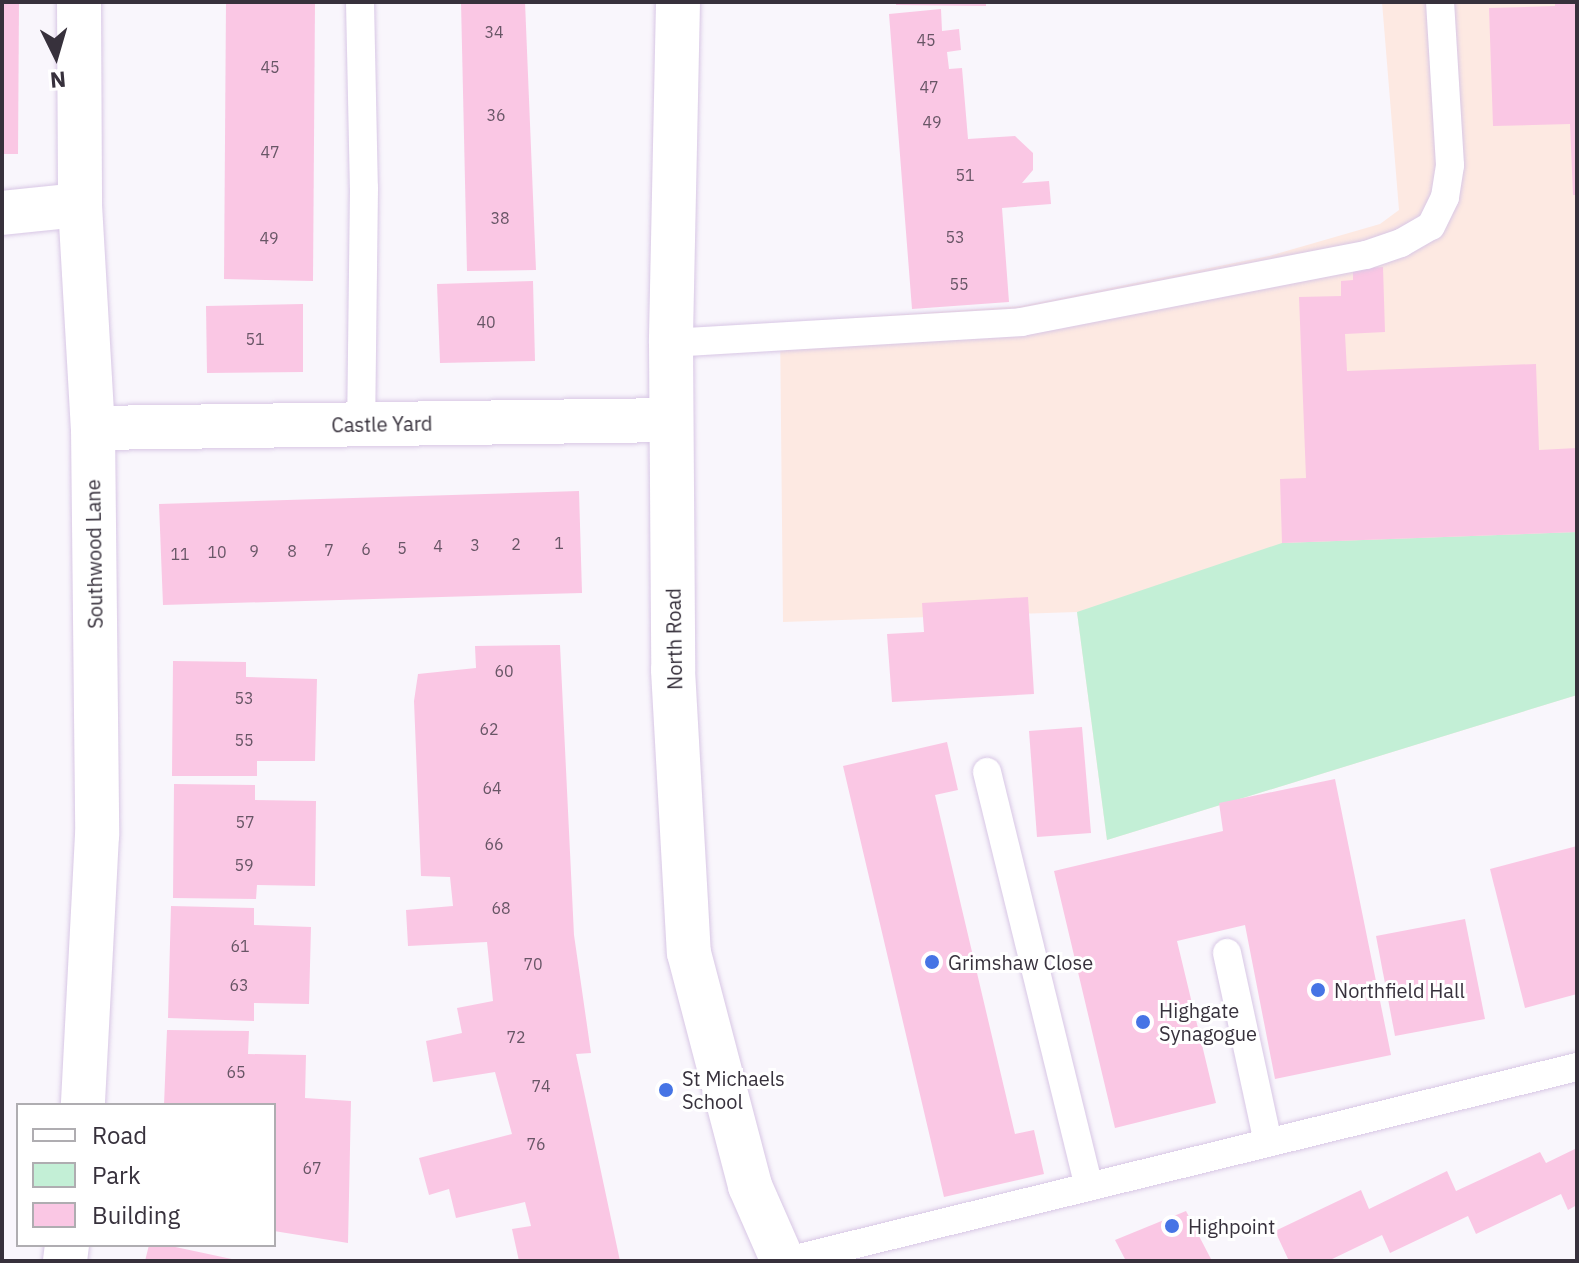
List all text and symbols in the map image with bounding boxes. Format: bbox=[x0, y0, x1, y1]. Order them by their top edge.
north arrow bbox=[16, 16, 96, 96]
house number: 34 bbox=[484, 22, 504, 42]
house number: 45 bbox=[916, 30, 936, 50]
house number: 45 bbox=[260, 57, 280, 77]
text: N bbox=[49, 65, 67, 96]
house number: 47 bbox=[919, 77, 939, 97]
house number: 36 bbox=[486, 105, 506, 125]
house number: 49 bbox=[922, 112, 942, 132]
house number: 47 bbox=[260, 142, 280, 162]
house number: 51 bbox=[955, 165, 975, 185]
house number: 38 bbox=[490, 208, 510, 228]
house number: 53 bbox=[945, 227, 965, 247]
house number: 49 bbox=[259, 228, 279, 248]
house number: 55 bbox=[949, 274, 969, 294]
house number: 40 bbox=[476, 312, 496, 332]
house number: 51 bbox=[245, 329, 265, 349]
street label: Castle Yard bbox=[331, 411, 433, 437]
street label: Southwood Lane bbox=[81, 479, 107, 629]
house number: 1 bbox=[554, 533, 564, 553]
house number: 2 bbox=[511, 534, 521, 554]
house number: 3 bbox=[470, 535, 480, 555]
house number: 4 bbox=[433, 536, 443, 556]
house number: 5 bbox=[397, 538, 407, 558]
house number: 6 bbox=[361, 539, 371, 559]
house number: 7 bbox=[324, 540, 334, 560]
house number: 9 bbox=[249, 541, 259, 561]
house number: 8 bbox=[287, 541, 297, 561]
house number: 10 bbox=[207, 542, 227, 562]
house number: 11 bbox=[170, 544, 190, 564]
street label: North Road bbox=[661, 588, 687, 690]
house number: 60 bbox=[494, 661, 514, 681]
house number: 53 bbox=[234, 688, 254, 708]
house number: 62 bbox=[479, 719, 499, 739]
house number: 55 bbox=[234, 730, 254, 750]
house number: 64 bbox=[482, 778, 502, 798]
house number: 57 bbox=[235, 812, 255, 832]
house number: 66 bbox=[484, 834, 504, 854]
house number: 59 bbox=[234, 855, 254, 875]
house number: 68 bbox=[491, 898, 511, 918]
house number: 61 bbox=[230, 936, 250, 956]
place label: Grimshaw Close bbox=[948, 950, 1093, 974]
marker: Grimshaw Close bbox=[923, 953, 941, 971]
house number: 70 bbox=[523, 954, 543, 974]
house number: 63 bbox=[229, 975, 249, 995]
place label: Northfield Hall bbox=[1334, 978, 1465, 1002]
marker: Northfield Hall bbox=[1309, 981, 1327, 999]
place label: Highgate Synagogue bbox=[1159, 998, 1257, 1045]
marker: Highgate Synagogue bbox=[1134, 1013, 1152, 1031]
house number: 72 bbox=[506, 1027, 526, 1047]
house number: 65 bbox=[226, 1062, 246, 1082]
place label: St Michaels School bbox=[682, 1066, 785, 1113]
house number: 74 bbox=[531, 1076, 551, 1096]
marker: St Michaels School bbox=[657, 1081, 675, 1099]
legend bbox=[16, 1103, 276, 1247]
text: Road bbox=[92, 1119, 147, 1151]
house number: 76 bbox=[526, 1134, 546, 1154]
house number: 67 bbox=[302, 1158, 322, 1178]
text: Park bbox=[92, 1159, 141, 1191]
text: Building bbox=[92, 1199, 180, 1231]
place label: Highpoint bbox=[1188, 1214, 1275, 1238]
marker: Highpoint bbox=[1163, 1217, 1181, 1235]

